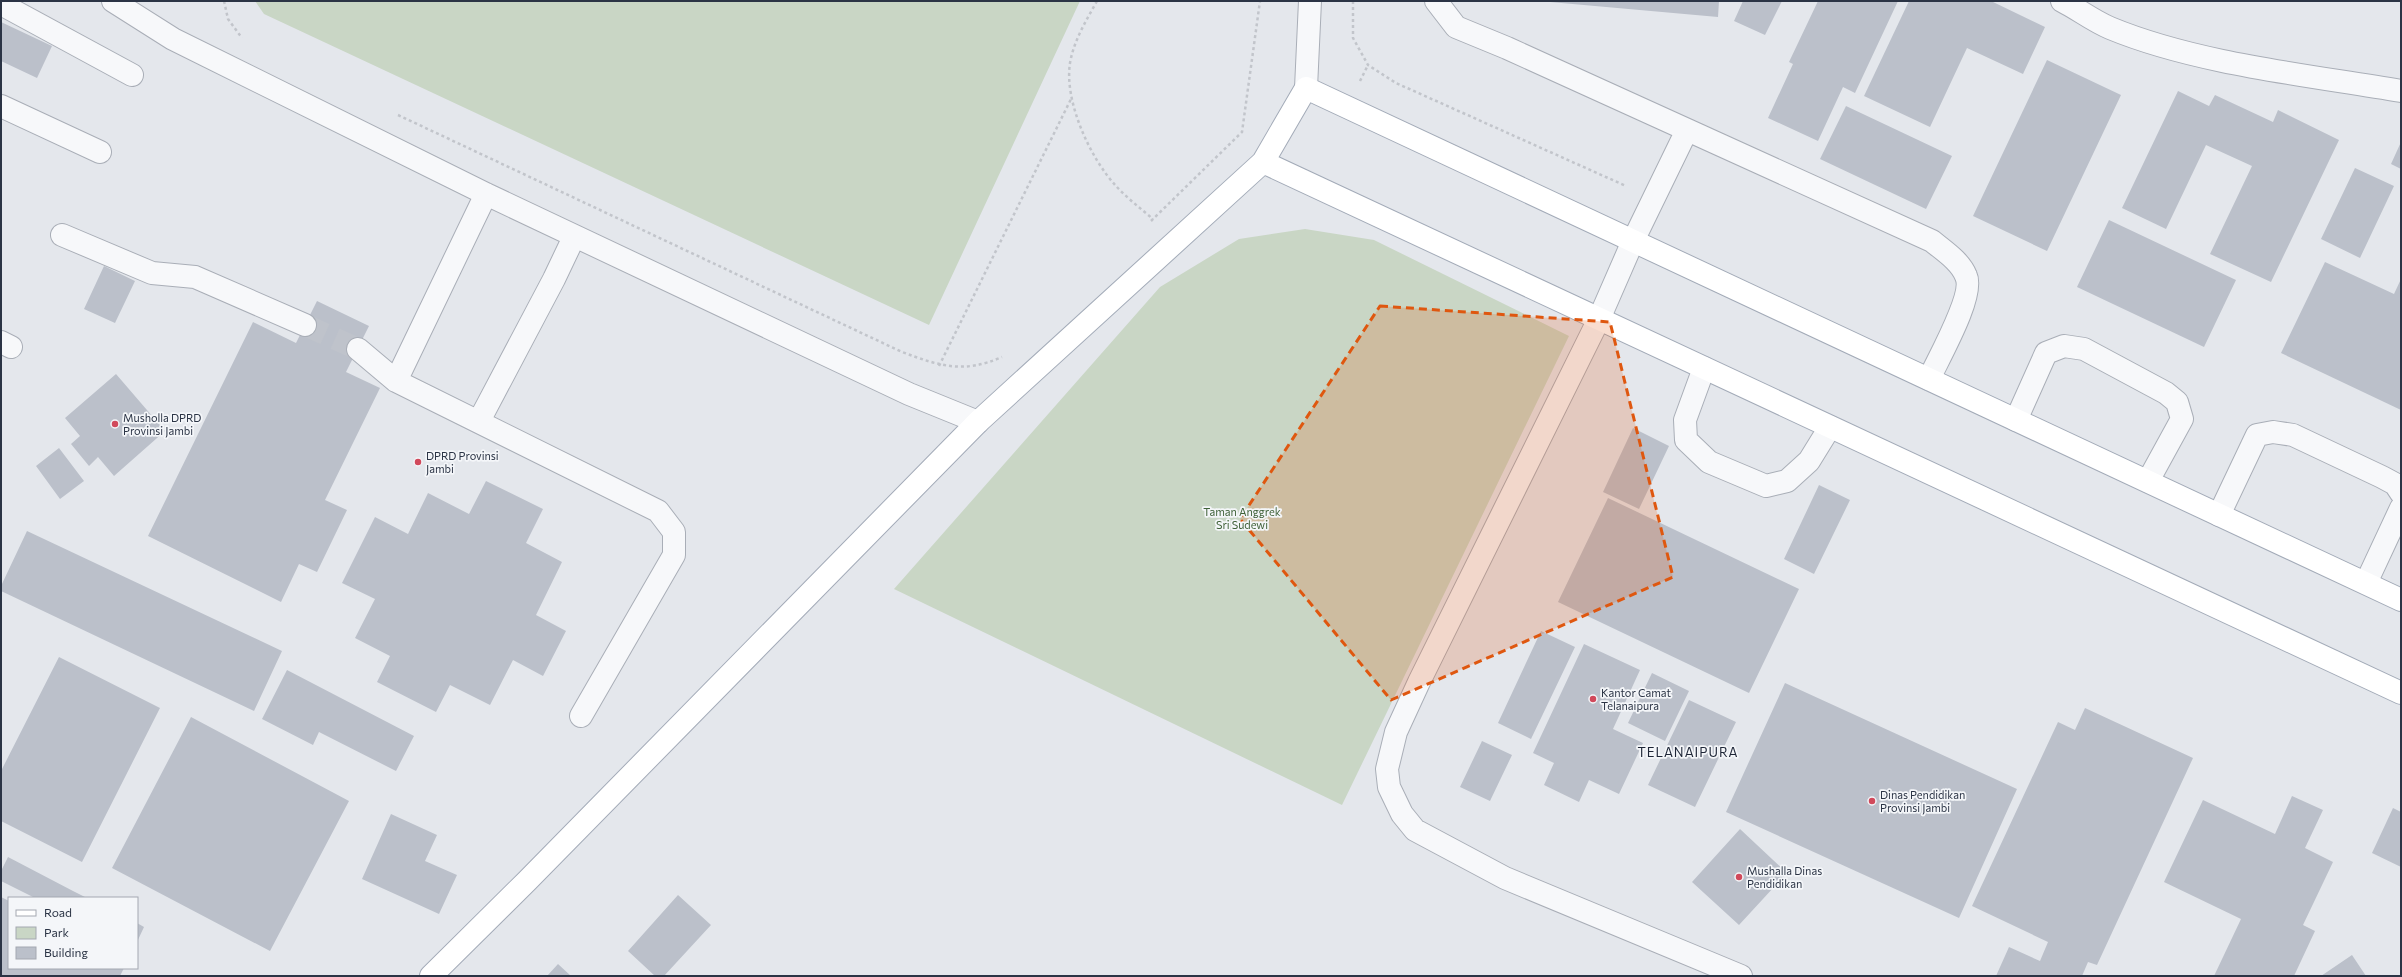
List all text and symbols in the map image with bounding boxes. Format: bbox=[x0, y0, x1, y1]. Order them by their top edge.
place label: Musholla DPRD Provinsi Jambi bbox=[123, 411, 201, 438]
marker: Musholla DPRD Provinsi Jambi bbox=[110, 419, 120, 429]
place label: DPRD Provinsi Jambi bbox=[426, 449, 499, 476]
marker: DPRD Provinsi Jambi bbox=[413, 457, 423, 467]
park label: Taman Anggrek Sri Sudewi bbox=[1203, 505, 1281, 531]
place label: Kantor Camat Telanaipura bbox=[1601, 686, 1672, 712]
marker: Kantor Camat Telanaipura bbox=[1588, 694, 1598, 704]
district label: TELANAIPURA bbox=[1637, 744, 1739, 760]
place label: Dinas Pendidikan Provinsi Jambi bbox=[1880, 788, 1965, 815]
marker: Dinas Pendidikan Provinsi Jambi bbox=[1867, 796, 1877, 806]
place label: Mushalla Dinas Pendidikan bbox=[1747, 864, 1822, 890]
marker: Mushalla Dinas Pendidikan bbox=[1734, 872, 1744, 882]
legend bbox=[8, 897, 138, 969]
text: Road bbox=[44, 905, 72, 919]
text: Park bbox=[44, 925, 70, 939]
text: Building bbox=[44, 945, 88, 959]

